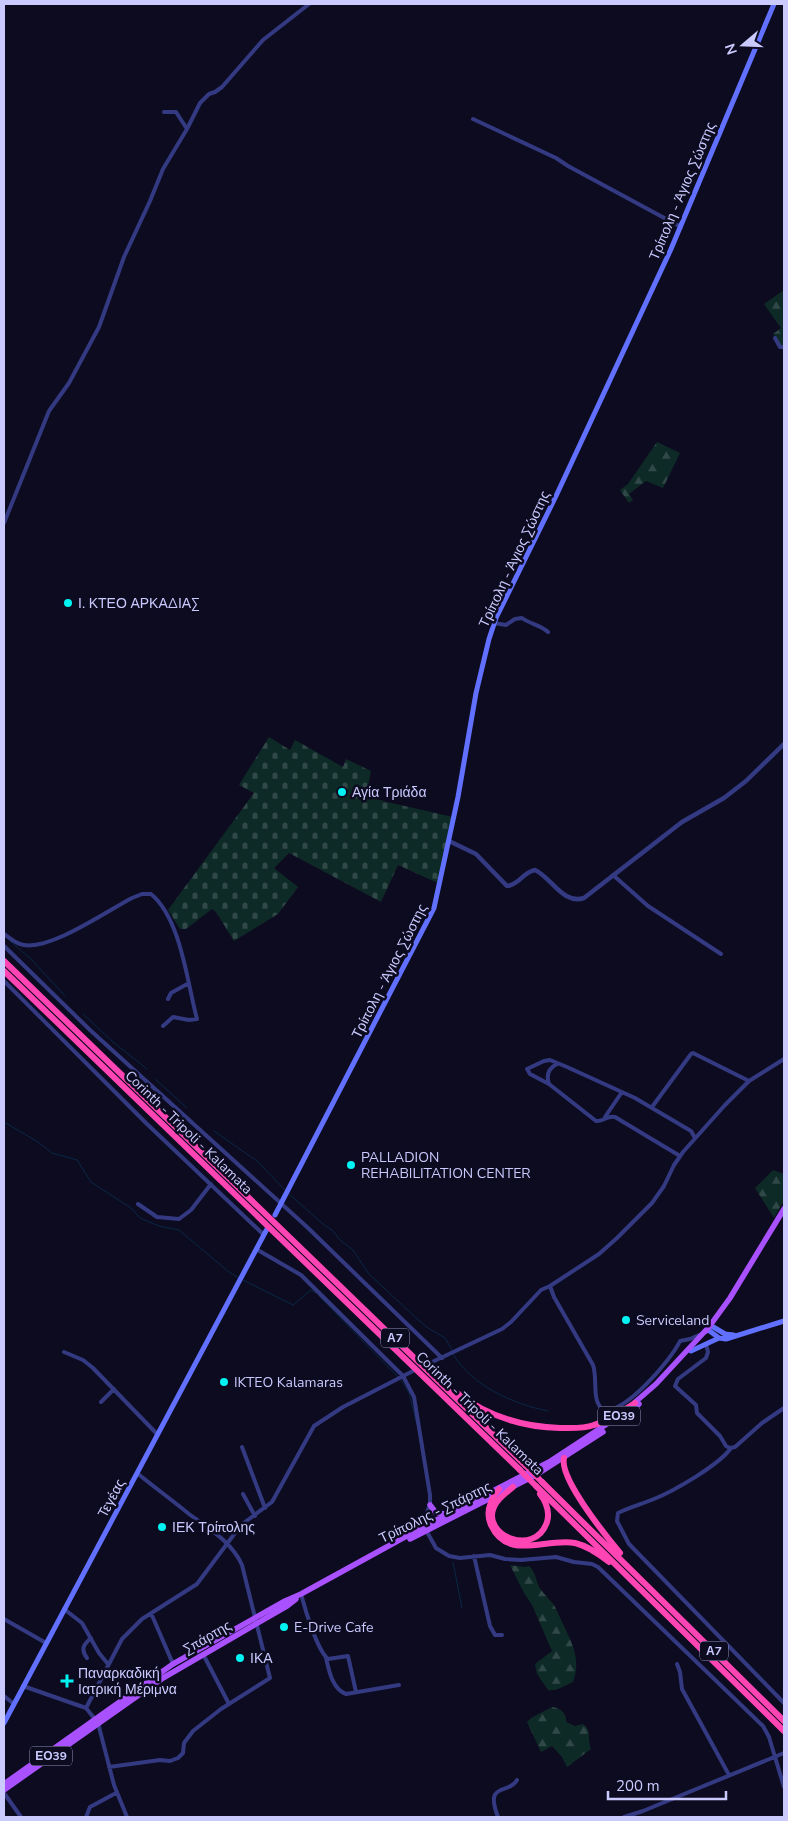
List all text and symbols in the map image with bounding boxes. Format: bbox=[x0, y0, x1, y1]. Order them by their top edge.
north arrow bbox=[718, 20, 768, 70]
text: N bbox=[720, 41, 742, 57]
street label: Τρίπολη - Άγιος Σώστης bbox=[645, 119, 720, 263]
street label: Τρίπολη - Άγιος Σώστης bbox=[474, 488, 555, 631]
place label: Ι. ΚΤΕΟ ΑΡΚΑΔΙΑΣ bbox=[78, 594, 200, 613]
marker: Ι. ΚΤΕΟ ΑΡΚΑΔΙΑΣ bbox=[62, 597, 74, 609]
place label: Αγία Τριάδα bbox=[352, 783, 427, 802]
marker: Αγία Τριάδα bbox=[336, 786, 348, 798]
street label: Τρίπολη - Άγιος Σώστης bbox=[347, 900, 432, 1042]
street label: Corinth - Tripoli - Kalamata bbox=[121, 1066, 257, 1198]
place label: PALLADION REHABILITATION CENTER bbox=[361, 1148, 531, 1183]
marker: PALLADION REHABILITATION CENTER bbox=[345, 1159, 357, 1171]
place label: Serviceland bbox=[636, 1311, 709, 1330]
marker: Serviceland bbox=[620, 1314, 632, 1326]
road number: Α7 bbox=[381, 1329, 409, 1348]
street label: Corinth - Tripoli - Kalamata bbox=[412, 1347, 548, 1479]
place label: IKTEO Kalamaras bbox=[234, 1373, 343, 1392]
marker: IKTEO Kalamaras bbox=[218, 1376, 230, 1388]
road number: ΕΟ39 bbox=[598, 1406, 640, 1425]
street label: Τεγέας bbox=[93, 1475, 130, 1521]
street label: Τρίπολης - Σπάρτης bbox=[376, 1477, 495, 1548]
place label: ΙΕΚ Τρίπολης bbox=[172, 1518, 255, 1537]
marker: ΙΕΚ Τρίπολης bbox=[156, 1521, 168, 1533]
street label: Σπάρτης bbox=[180, 1616, 235, 1659]
place label: E-Drive Cafe bbox=[294, 1618, 373, 1637]
marker: E-Drive Cafe bbox=[278, 1621, 290, 1633]
road number: Α7 bbox=[700, 1642, 728, 1660]
place label: ΙΚΑ bbox=[250, 1649, 273, 1668]
marker: ΙΚΑ bbox=[234, 1652, 246, 1664]
place label: Παναρκαδική Ιατρική Μέριμνα bbox=[78, 1664, 177, 1699]
marker: Παναρκαδική Ιατρική Μέριμνα bbox=[60, 1674, 74, 1688]
road number: ΕΟ39 bbox=[30, 1746, 72, 1765]
scale bar bbox=[608, 1768, 726, 1800]
text: 200 m bbox=[616, 1776, 660, 1796]

